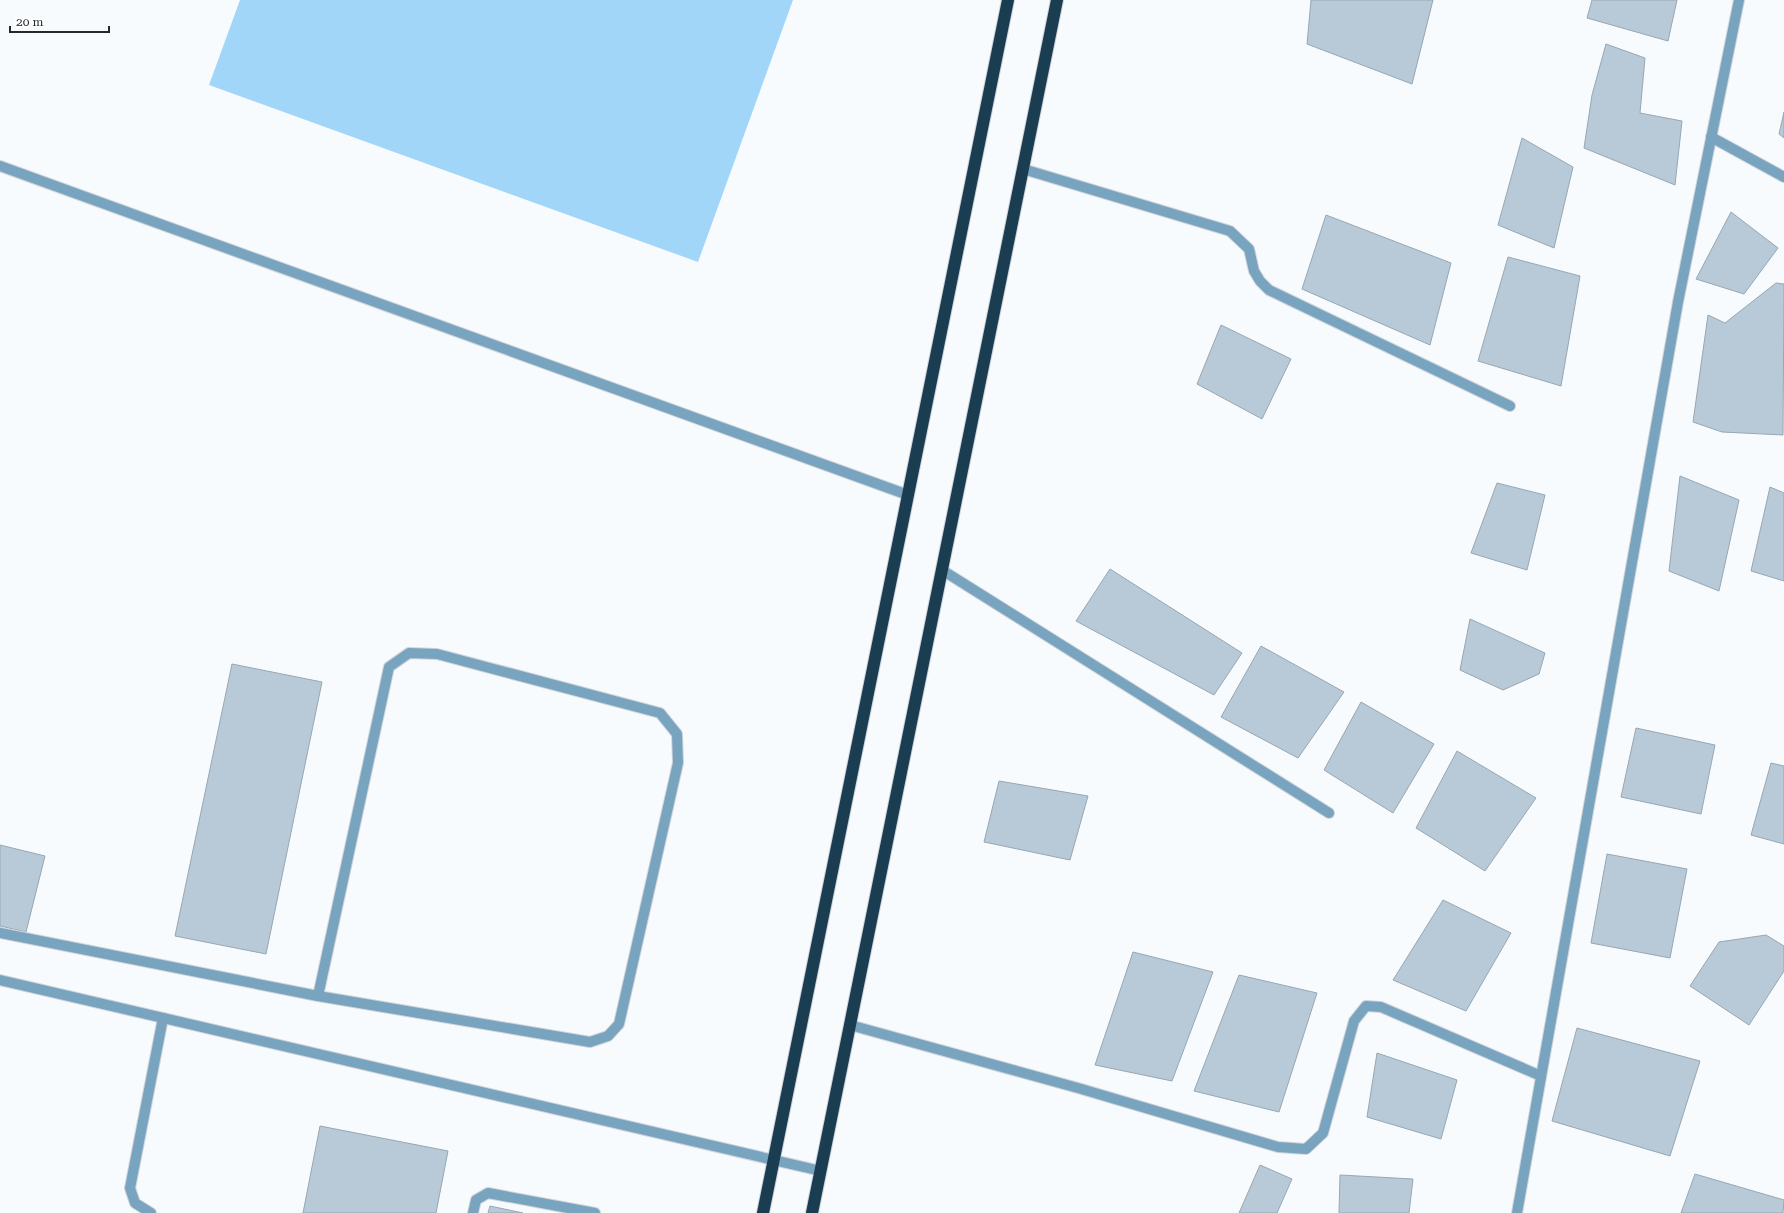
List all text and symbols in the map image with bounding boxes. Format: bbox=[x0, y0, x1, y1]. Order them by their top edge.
scale bar bbox=[10, 8, 109, 34]
text: 20 m bbox=[16, 15, 43, 29]

